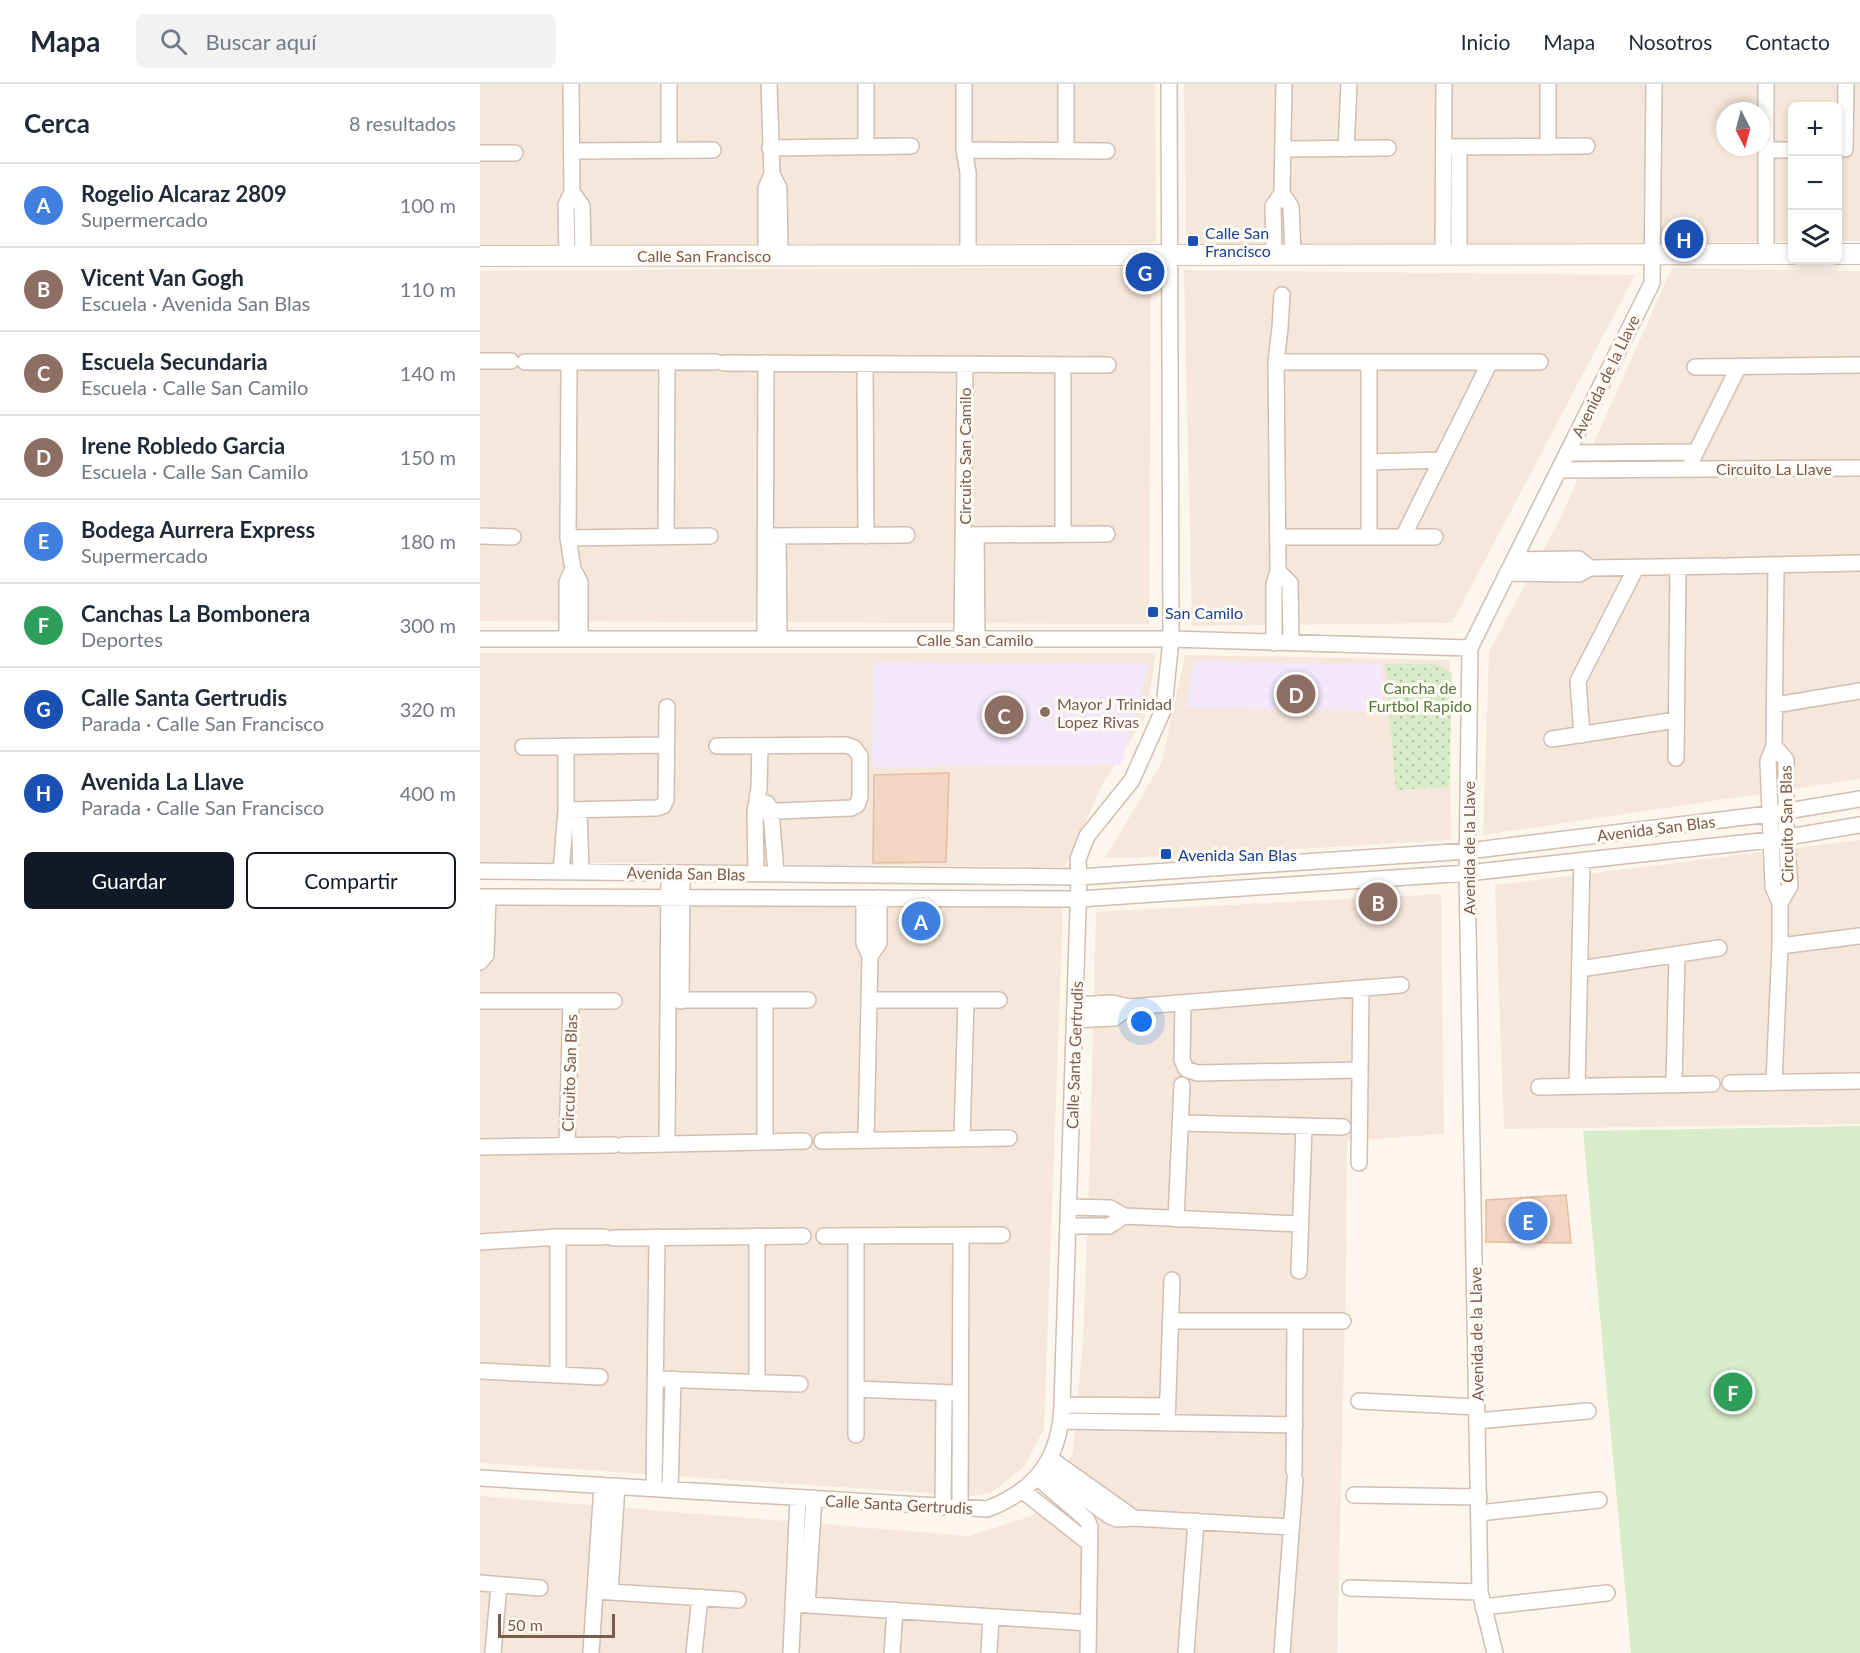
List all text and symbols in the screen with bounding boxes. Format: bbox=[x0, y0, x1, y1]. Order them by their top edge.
search box bbox=[136, 14, 556, 68]
text: Mapa bbox=[30, 24, 100, 58]
icon: search bbox=[157, 25, 190, 58]
text: Buscar aquí bbox=[205, 28, 317, 55]
text: Inicio bbox=[1461, 29, 1510, 54]
text: Mapa bbox=[1543, 29, 1595, 54]
text: Nosotros bbox=[1628, 29, 1712, 54]
text: Contacto bbox=[1745, 29, 1830, 54]
north arrow bbox=[1716, 102, 1770, 156]
map controls bbox=[1788, 102, 1842, 264]
button: + bbox=[1788, 102, 1842, 156]
text: Cerca bbox=[24, 107, 90, 139]
text: 8 resultados bbox=[349, 111, 456, 135]
button: − bbox=[1788, 156, 1842, 210]
text: Rogelio Alcaraz 2809 bbox=[81, 180, 287, 207]
text: A bbox=[37, 193, 50, 217]
text: 100 m bbox=[400, 193, 456, 217]
text: Supermercado bbox=[81, 207, 208, 231]
button: layers bbox=[1788, 210, 1842, 264]
pin: H bbox=[1664, 216, 1704, 262]
place label: Calle San Francisco bbox=[1205, 223, 1271, 260]
marker: Calle San Francisco bbox=[1186, 234, 1200, 248]
street label: Calle San Francisco bbox=[637, 246, 771, 265]
pin: G bbox=[1126, 250, 1164, 294]
text: Vicent Van Gogh bbox=[81, 264, 244, 291]
text: B bbox=[37, 277, 50, 301]
text: 110 m bbox=[400, 277, 456, 301]
text: Escuela · Avenida San Blas bbox=[81, 291, 310, 315]
street label: Avenida de la Llave bbox=[1567, 312, 1643, 440]
text: Escuela Secundaria bbox=[81, 348, 268, 375]
text: C bbox=[37, 361, 50, 385]
text: 140 m bbox=[400, 361, 456, 385]
text: Escuela · Calle San Camilo bbox=[81, 375, 308, 399]
street label: Circuito San Camilo bbox=[955, 387, 974, 525]
text: Irene Robledo Garcia bbox=[81, 432, 285, 459]
text: D bbox=[36, 445, 51, 469]
text: 150 m bbox=[400, 445, 456, 469]
text: Escuela · Calle San Camilo bbox=[81, 459, 308, 483]
street label: Circuito La Llave bbox=[1716, 459, 1832, 478]
text: Bodega Aurrera Express bbox=[81, 516, 315, 543]
text: E bbox=[38, 529, 49, 553]
text: 180 m bbox=[400, 529, 456, 553]
text: Supermercado bbox=[81, 543, 208, 567]
text: Canchas La Bombonera bbox=[81, 600, 310, 627]
place label: San Camilo bbox=[1165, 603, 1243, 622]
marker: San Camilo bbox=[1146, 605, 1160, 619]
text: F bbox=[38, 613, 49, 637]
text: 300 m bbox=[400, 613, 456, 637]
text: Deportes bbox=[81, 627, 163, 651]
street label: Calle San Camilo bbox=[917, 630, 1033, 649]
pin: D bbox=[1276, 672, 1316, 716]
park label: Cancha de Furtbol Rapido bbox=[1368, 678, 1472, 715]
text: Calle Santa Gertrudis bbox=[81, 684, 287, 711]
pin: C bbox=[984, 692, 1024, 738]
place label: Mayor J Trinidad Lopez Rivas bbox=[1057, 694, 1172, 731]
text: G bbox=[36, 697, 51, 721]
text: 320 m bbox=[400, 697, 456, 721]
marker: Mayor J Trinidad Lopez Rivas bbox=[1038, 705, 1052, 719]
text: Parada · Calle San Francisco bbox=[81, 711, 324, 735]
street label: Circuito San Blas bbox=[1775, 765, 1797, 883]
text: Avenida La Llave bbox=[81, 768, 244, 795]
text: H bbox=[36, 781, 51, 805]
text: 400 m bbox=[400, 781, 456, 805]
street label: Avenida de la Llave bbox=[1459, 781, 1478, 915]
text: Parada · Calle San Francisco bbox=[81, 795, 324, 819]
street label: Avenida San Blas bbox=[1596, 811, 1716, 845]
place label: Avenida San Blas bbox=[1178, 845, 1297, 864]
marker: Avenida San Blas bbox=[1159, 847, 1173, 861]
button: Guardar bbox=[24, 852, 234, 909]
button: Compartir bbox=[246, 852, 456, 909]
street label: Avenida San Blas bbox=[626, 862, 746, 884]
pin: B bbox=[1358, 880, 1398, 924]
pin: A bbox=[902, 898, 940, 944]
street label: Calle Santa Gertrudis bbox=[1062, 981, 1086, 1129]
your location bbox=[1127, 1007, 1156, 1036]
street label: Circuito San Blas bbox=[557, 1014, 581, 1132]
pin: E bbox=[1508, 1198, 1548, 1244]
street label: Avenida de la Llave bbox=[1465, 1267, 1487, 1401]
pin: F bbox=[1714, 1370, 1752, 1414]
street label: Calle Santa Gertrudis bbox=[825, 1491, 973, 1517]
scale bar bbox=[498, 1611, 615, 1638]
text: 50 m bbox=[507, 1615, 543, 1634]

